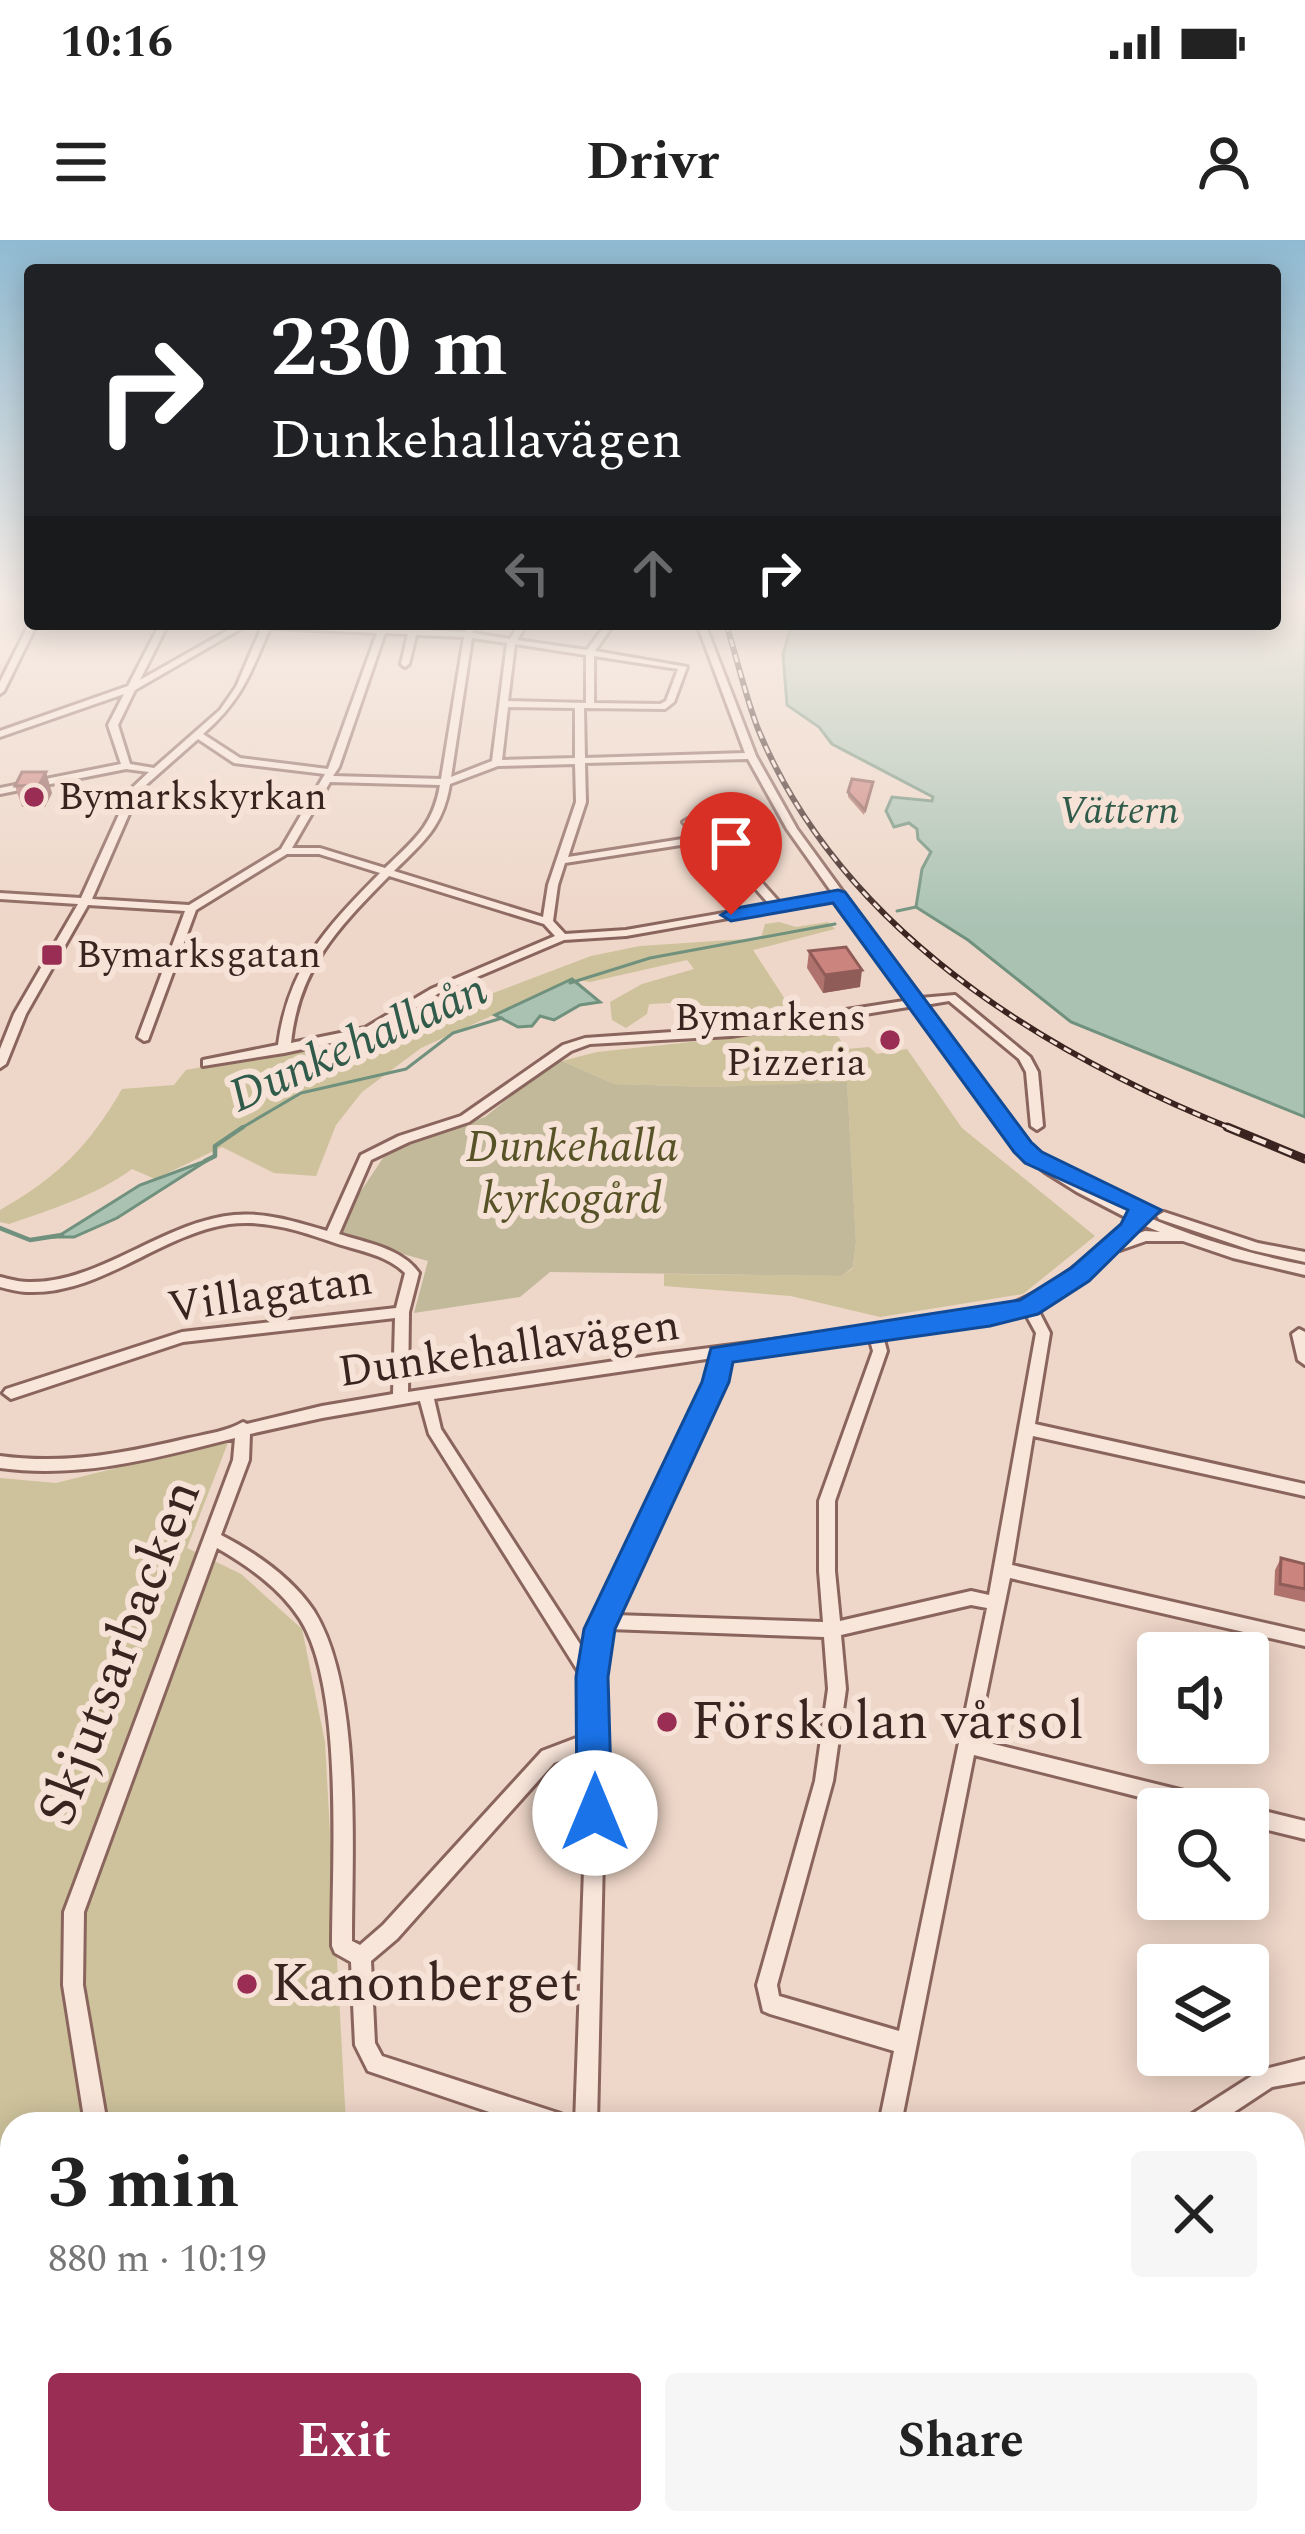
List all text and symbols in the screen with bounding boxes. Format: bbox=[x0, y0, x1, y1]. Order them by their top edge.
text: 10:16 bbox=[60, 8, 173, 77]
text: Drivr bbox=[586, 121, 719, 203]
icon: menu bbox=[48, 129, 114, 195]
icon: person bbox=[1191, 129, 1257, 195]
text: 230 m bbox=[270, 285, 508, 413]
icon: right bbox=[72, 312, 228, 468]
text: Dunkehallavägen bbox=[270, 400, 683, 482]
icon: left bbox=[494, 540, 560, 606]
icon: ahead bbox=[620, 540, 686, 606]
icon: right bbox=[746, 540, 812, 606]
place label: Bymarkskyrkan bbox=[58, 768, 327, 827]
water label: Vättern bbox=[1059, 782, 1179, 841]
marker: Bymarkskyrkan bbox=[21, 784, 47, 810]
pin bbox=[680, 792, 782, 915]
icon: arrive bbox=[698, 810, 764, 876]
place label: Bymarksgatan bbox=[76, 926, 321, 985]
marker: Bymarksgatan bbox=[39, 942, 65, 968]
water label: Dunkehallaån bbox=[217, 953, 499, 1133]
place label: Bymarkens Pizzeria bbox=[674, 989, 866, 1093]
marker: Bymarkens Pizzeria bbox=[877, 1027, 903, 1053]
park label: Dunkehalla kyrkogård bbox=[466, 1113, 678, 1234]
street label: Villagatan bbox=[163, 1246, 377, 1342]
street label: Dunkehallavägen bbox=[334, 1291, 684, 1407]
street label: Skjutsarbacken bbox=[16, 1468, 224, 1838]
map controls bbox=[1137, 1632, 1269, 2076]
button: sound bbox=[1137, 1632, 1269, 1764]
place label: Förskolan vårsol bbox=[691, 1681, 1084, 1763]
marker: Förskolan vårsol bbox=[654, 1709, 680, 1735]
position arrow bbox=[532, 1750, 658, 1876]
button: search bbox=[1137, 1788, 1269, 1920]
place label: Kanonberget bbox=[271, 1943, 579, 2025]
button: layers bbox=[1137, 1944, 1269, 2076]
marker: Kanonberget bbox=[234, 1971, 260, 1997]
text: 3 min bbox=[48, 2130, 240, 2239]
button: close bbox=[1131, 2151, 1257, 2277]
text: 880 m · 10:19 bbox=[48, 2230, 267, 2289]
button: Exit bbox=[48, 2373, 641, 2511]
button: Share bbox=[665, 2373, 1257, 2511]

